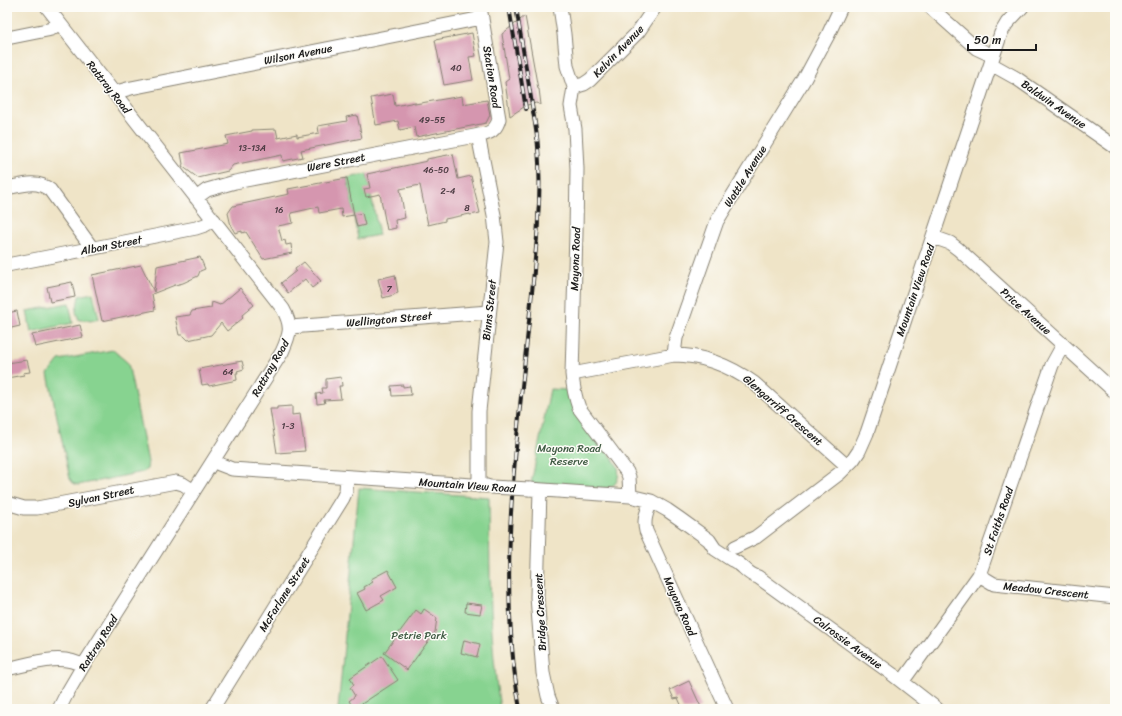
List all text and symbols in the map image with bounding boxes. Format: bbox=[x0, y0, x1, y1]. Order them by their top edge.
street label: Kelvin Avenue bbox=[588, 20, 649, 82]
scale bar bbox=[968, 26, 1036, 52]
text: 50 m bbox=[974, 29, 1001, 51]
street label: Wilson Avenue bbox=[262, 38, 334, 70]
street label: Station Road bbox=[477, 45, 506, 111]
street label: Rattray Road bbox=[82, 57, 136, 119]
house number: 40 bbox=[450, 60, 462, 76]
street label: Baldwin Avenue bbox=[1017, 75, 1091, 134]
house number: 49-55 bbox=[419, 112, 446, 128]
house number: 13-13A bbox=[238, 140, 266, 156]
street label: Wattle Avenue bbox=[719, 141, 772, 211]
street label: Were Street bbox=[305, 147, 367, 177]
house number: 46-50 bbox=[423, 162, 449, 178]
house number: 2-4 bbox=[441, 183, 456, 199]
house number: 8 bbox=[464, 200, 470, 216]
house number: 16 bbox=[275, 202, 283, 218]
street label: Mayona Road bbox=[565, 226, 586, 291]
street label: Alban Street bbox=[78, 230, 144, 261]
street label: Mountain View Road bbox=[891, 240, 941, 339]
street label: Binns Street bbox=[477, 278, 502, 341]
house number: 7 bbox=[386, 281, 392, 297]
street label: Price Avenue bbox=[996, 283, 1056, 340]
street label: Wellington Street bbox=[345, 306, 433, 333]
street label: Rattray Road bbox=[246, 335, 295, 400]
house number: 64 bbox=[223, 364, 234, 380]
street label: Glengarriff Crescent bbox=[738, 370, 827, 451]
house number: 1-3 bbox=[282, 418, 295, 434]
park label: Mayona Road Reserve bbox=[537, 439, 602, 471]
street label: Mountain View Road bbox=[418, 473, 517, 498]
street label: Sylvan Street bbox=[66, 480, 136, 513]
street label: St Faiths Road bbox=[978, 483, 1019, 558]
street label: McFarlane Street bbox=[254, 553, 315, 636]
street label: Bridge Crescent bbox=[529, 572, 552, 651]
street label: Mayona Road bbox=[658, 573, 702, 640]
street label: Meadow Crescent bbox=[1002, 577, 1090, 604]
street label: Rattray Road bbox=[74, 610, 124, 675]
street label: Calrossie Avenue bbox=[809, 611, 887, 674]
park label: Petrie Park bbox=[391, 626, 447, 645]

